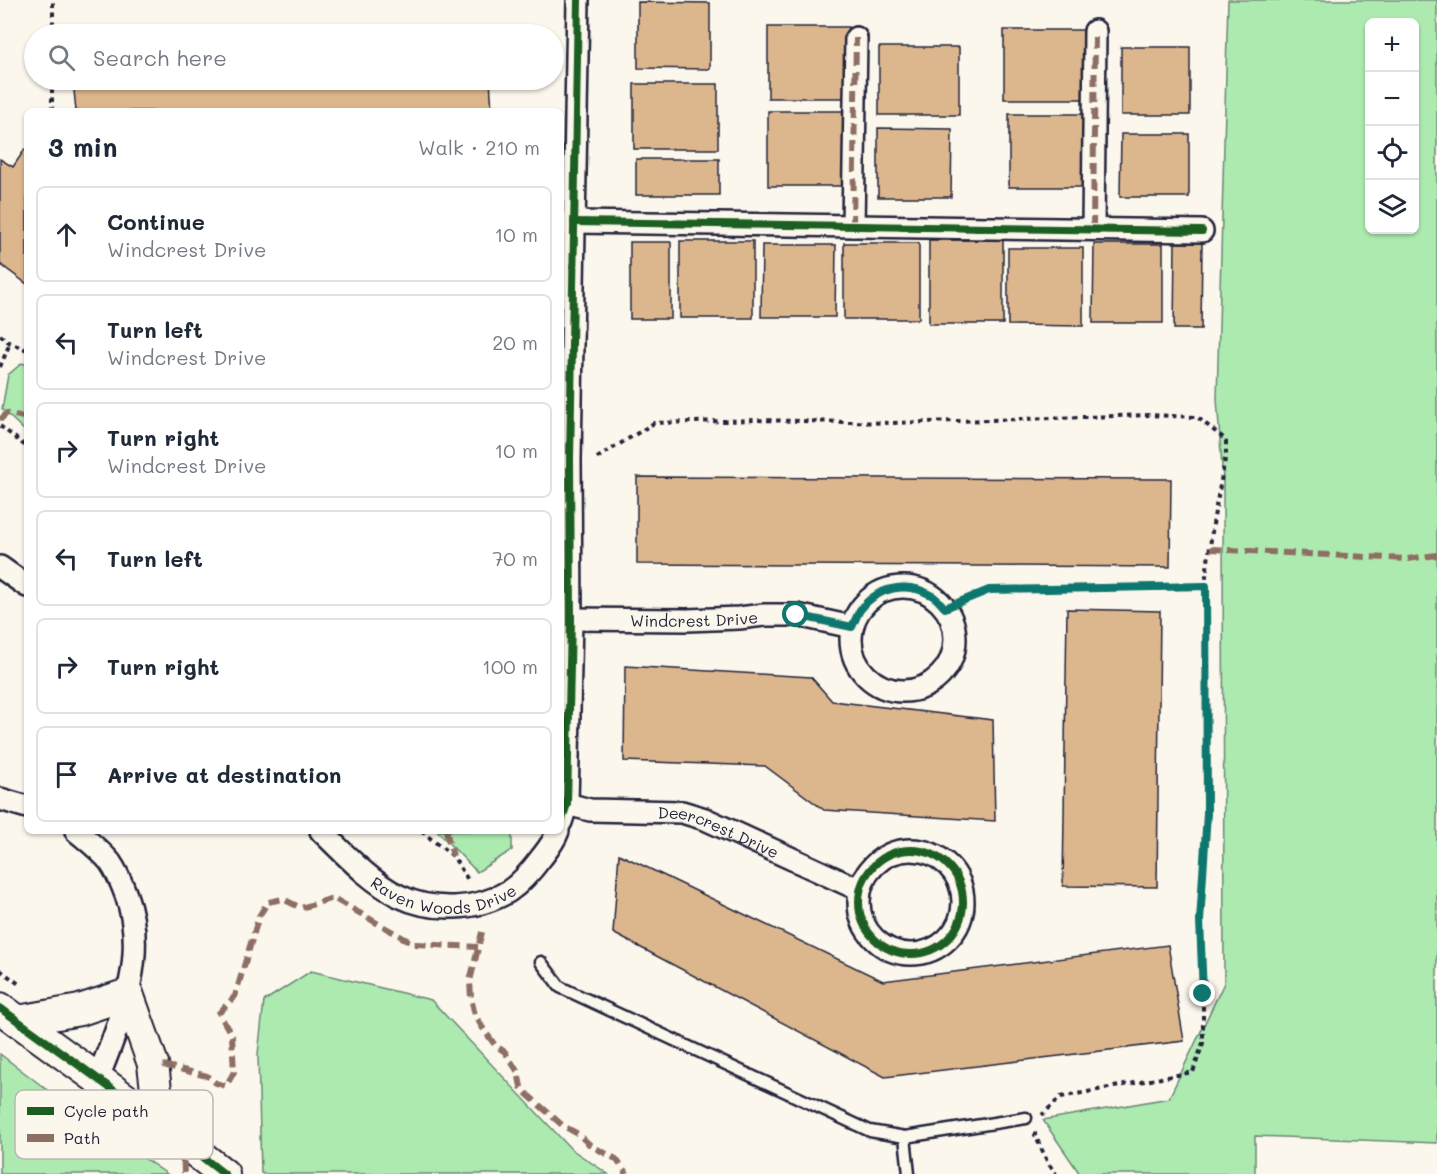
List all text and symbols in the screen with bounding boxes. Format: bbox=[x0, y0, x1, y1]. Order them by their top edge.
map controls bbox=[1365, 18, 1419, 234]
button: + bbox=[1365, 18, 1419, 72]
search box bbox=[24, 24, 564, 90]
icon: search bbox=[45, 41, 78, 74]
text: Search here bbox=[93, 43, 227, 72]
button: − bbox=[1365, 72, 1419, 126]
button: locate bbox=[1365, 126, 1419, 180]
text: 3 min bbox=[48, 130, 117, 164]
text: Walk · 210 m bbox=[418, 134, 540, 160]
button: layers bbox=[1365, 180, 1419, 234]
text: Continue bbox=[107, 207, 205, 236]
icon: ahead bbox=[50, 218, 83, 251]
text: 10 m bbox=[494, 221, 538, 247]
text: Windcrest Drive bbox=[107, 236, 266, 262]
text: Turn left bbox=[107, 315, 203, 344]
icon: left bbox=[50, 326, 83, 359]
text: 20 m bbox=[492, 329, 538, 355]
text: Windcrest Drive bbox=[107, 344, 266, 370]
text: Turn right bbox=[107, 423, 219, 452]
icon: right bbox=[50, 434, 83, 467]
text: 10 m bbox=[494, 437, 538, 463]
text: Windcrest Drive bbox=[107, 452, 266, 478]
icon: left bbox=[50, 542, 83, 575]
text: Turn left bbox=[107, 544, 203, 573]
text: 70 m bbox=[492, 545, 538, 571]
route start bbox=[782, 601, 808, 627]
street label: Windcrest Drive bbox=[630, 605, 759, 631]
icon: right bbox=[50, 650, 83, 683]
text: Turn right bbox=[107, 652, 219, 681]
text: 100 m bbox=[482, 653, 538, 679]
icon: arrive bbox=[50, 758, 83, 791]
text: Arrive at destination bbox=[107, 760, 342, 789]
street label: Deercrest Drive bbox=[658, 801, 782, 862]
street label: Raven Woods Drive bbox=[368, 864, 520, 892]
text: Raven Woods Drive bbox=[367, 871, 520, 918]
route end bbox=[1189, 980, 1215, 1006]
legend bbox=[15, 1090, 213, 1159]
text: Cycle path bbox=[64, 1100, 148, 1121]
text: Path bbox=[64, 1127, 100, 1148]

